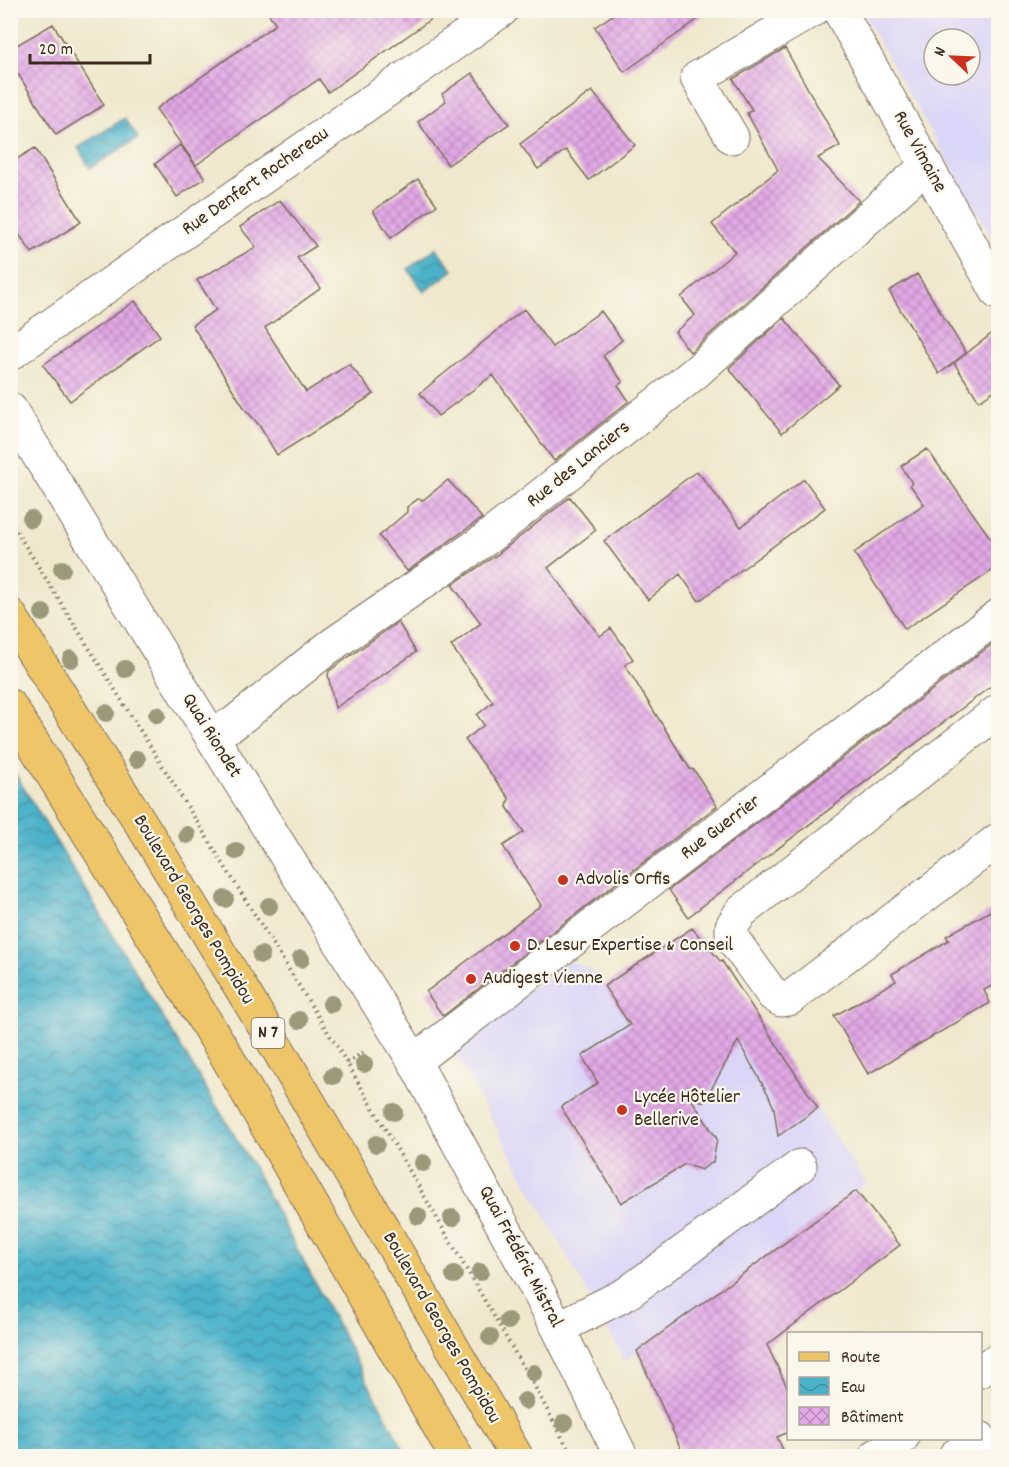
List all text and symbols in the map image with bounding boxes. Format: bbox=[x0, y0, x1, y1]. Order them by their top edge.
scale bar bbox=[30, 27, 150, 65]
north arrow bbox=[922, 27, 982, 87]
text: 20 m bbox=[39, 38, 73, 63]
text: N bbox=[928, 44, 953, 60]
street label: Rue Vimaine bbox=[885, 106, 953, 198]
street label: Rue Denfert Rochereau bbox=[177, 121, 335, 243]
street label: Rue des Lanciers bbox=[521, 414, 637, 516]
street label: Quai Riondet bbox=[174, 688, 248, 784]
street label: Rue Guerrier bbox=[675, 788, 767, 867]
street label: Boulevard Georges Pompidou bbox=[125, 810, 261, 1010]
place label: Advolis Orfis bbox=[575, 866, 671, 894]
marker: Advolis Orfis bbox=[556, 873, 570, 887]
place label: D. Lesur Expertise & Conseil bbox=[527, 932, 733, 960]
marker: D. Lesur Expertise & Conseil bbox=[508, 939, 522, 953]
place label: Audigest Vienne bbox=[483, 965, 603, 993]
marker: Audigest Vienne bbox=[464, 972, 478, 986]
road number: N 7 bbox=[252, 1018, 284, 1048]
place label: Lycée Hôtelier Bellerive bbox=[634, 1084, 741, 1135]
marker: Lycée Hôtelier Bellerive bbox=[615, 1103, 629, 1117]
street label: Quai Frédéric Mistral bbox=[471, 1181, 569, 1333]
street label: Boulevard Georges Pompidou bbox=[375, 1227, 507, 1429]
legend bbox=[787, 1332, 982, 1440]
text: Route bbox=[841, 1346, 880, 1371]
text: Eau bbox=[841, 1376, 865, 1401]
text: Bâtiment bbox=[841, 1406, 904, 1431]

